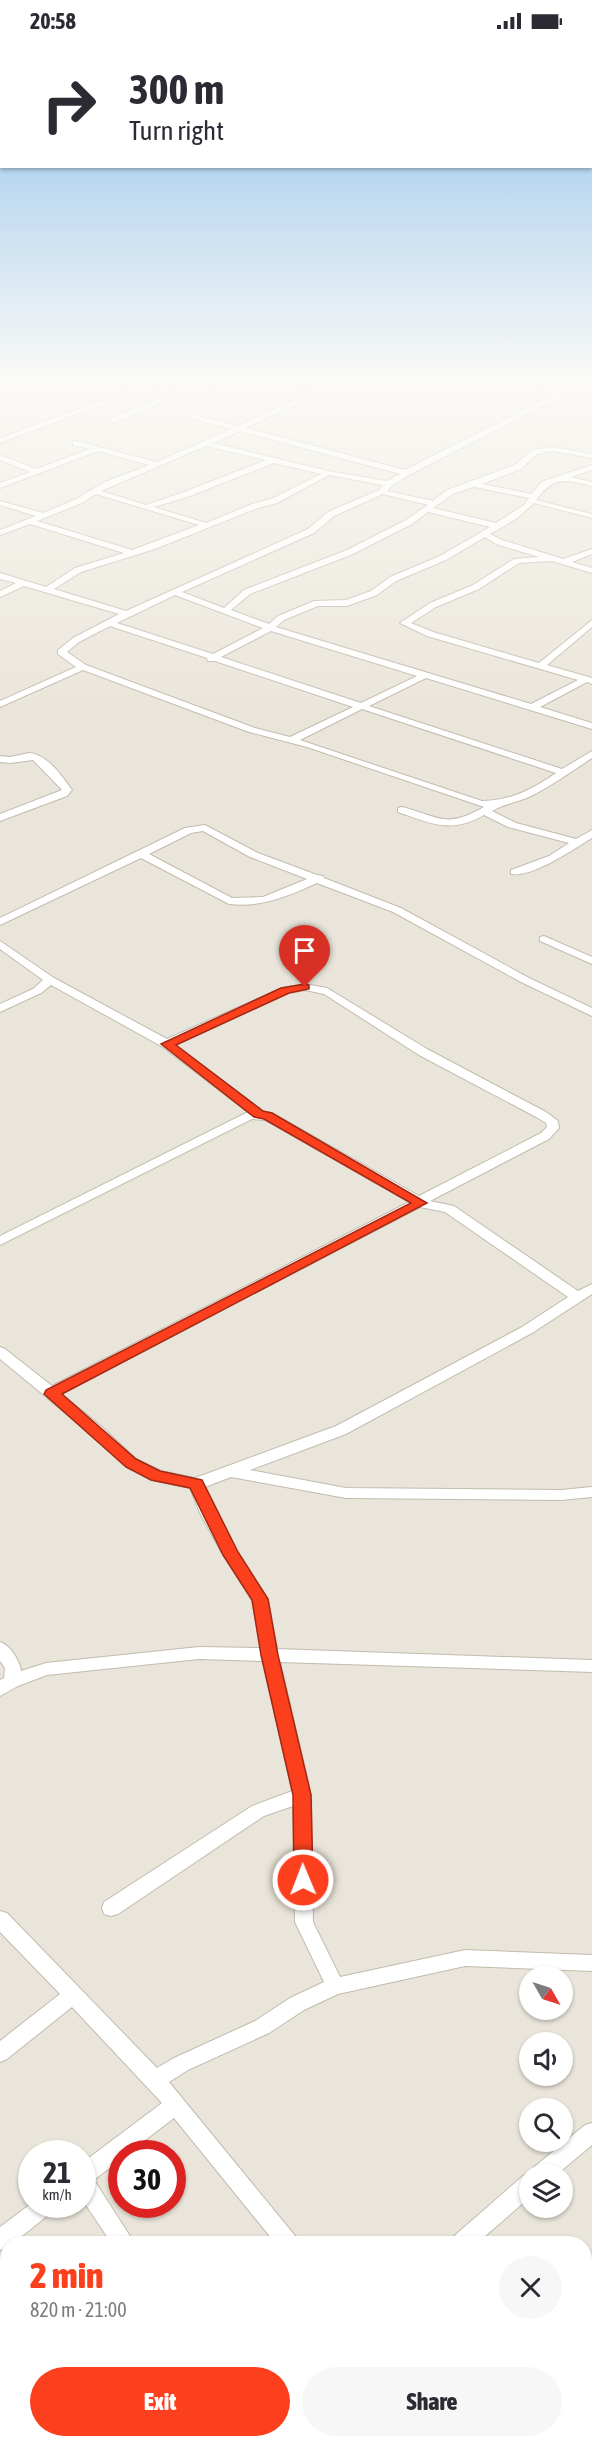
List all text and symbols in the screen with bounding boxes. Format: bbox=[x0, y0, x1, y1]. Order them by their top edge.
text: 20:58 bbox=[30, 8, 76, 34]
text: 300 m bbox=[129, 65, 224, 113]
icon: right bbox=[30, 66, 108, 144]
text: Turn right bbox=[129, 115, 224, 146]
pin bbox=[279, 925, 330, 987]
icon: arrive bbox=[288, 934, 321, 967]
position arrow bbox=[271, 1848, 335, 1912]
north arrow bbox=[519, 1966, 573, 2020]
map controls bbox=[519, 1966, 573, 2218]
button: sound bbox=[519, 2032, 573, 2086]
button: search bbox=[519, 2098, 573, 2152]
speed limit sign: 30 bbox=[108, 2140, 186, 2218]
text: 21 bbox=[43, 2155, 71, 2189]
button: layers bbox=[519, 2164, 573, 2218]
text: km/h bbox=[42, 2186, 72, 2203]
text: 2 min bbox=[30, 2254, 104, 2296]
button: close bbox=[499, 2256, 562, 2319]
text: 820 m · 21:00 bbox=[30, 2298, 127, 2321]
button: Exit bbox=[30, 2367, 290, 2436]
button: Share bbox=[302, 2367, 562, 2436]

